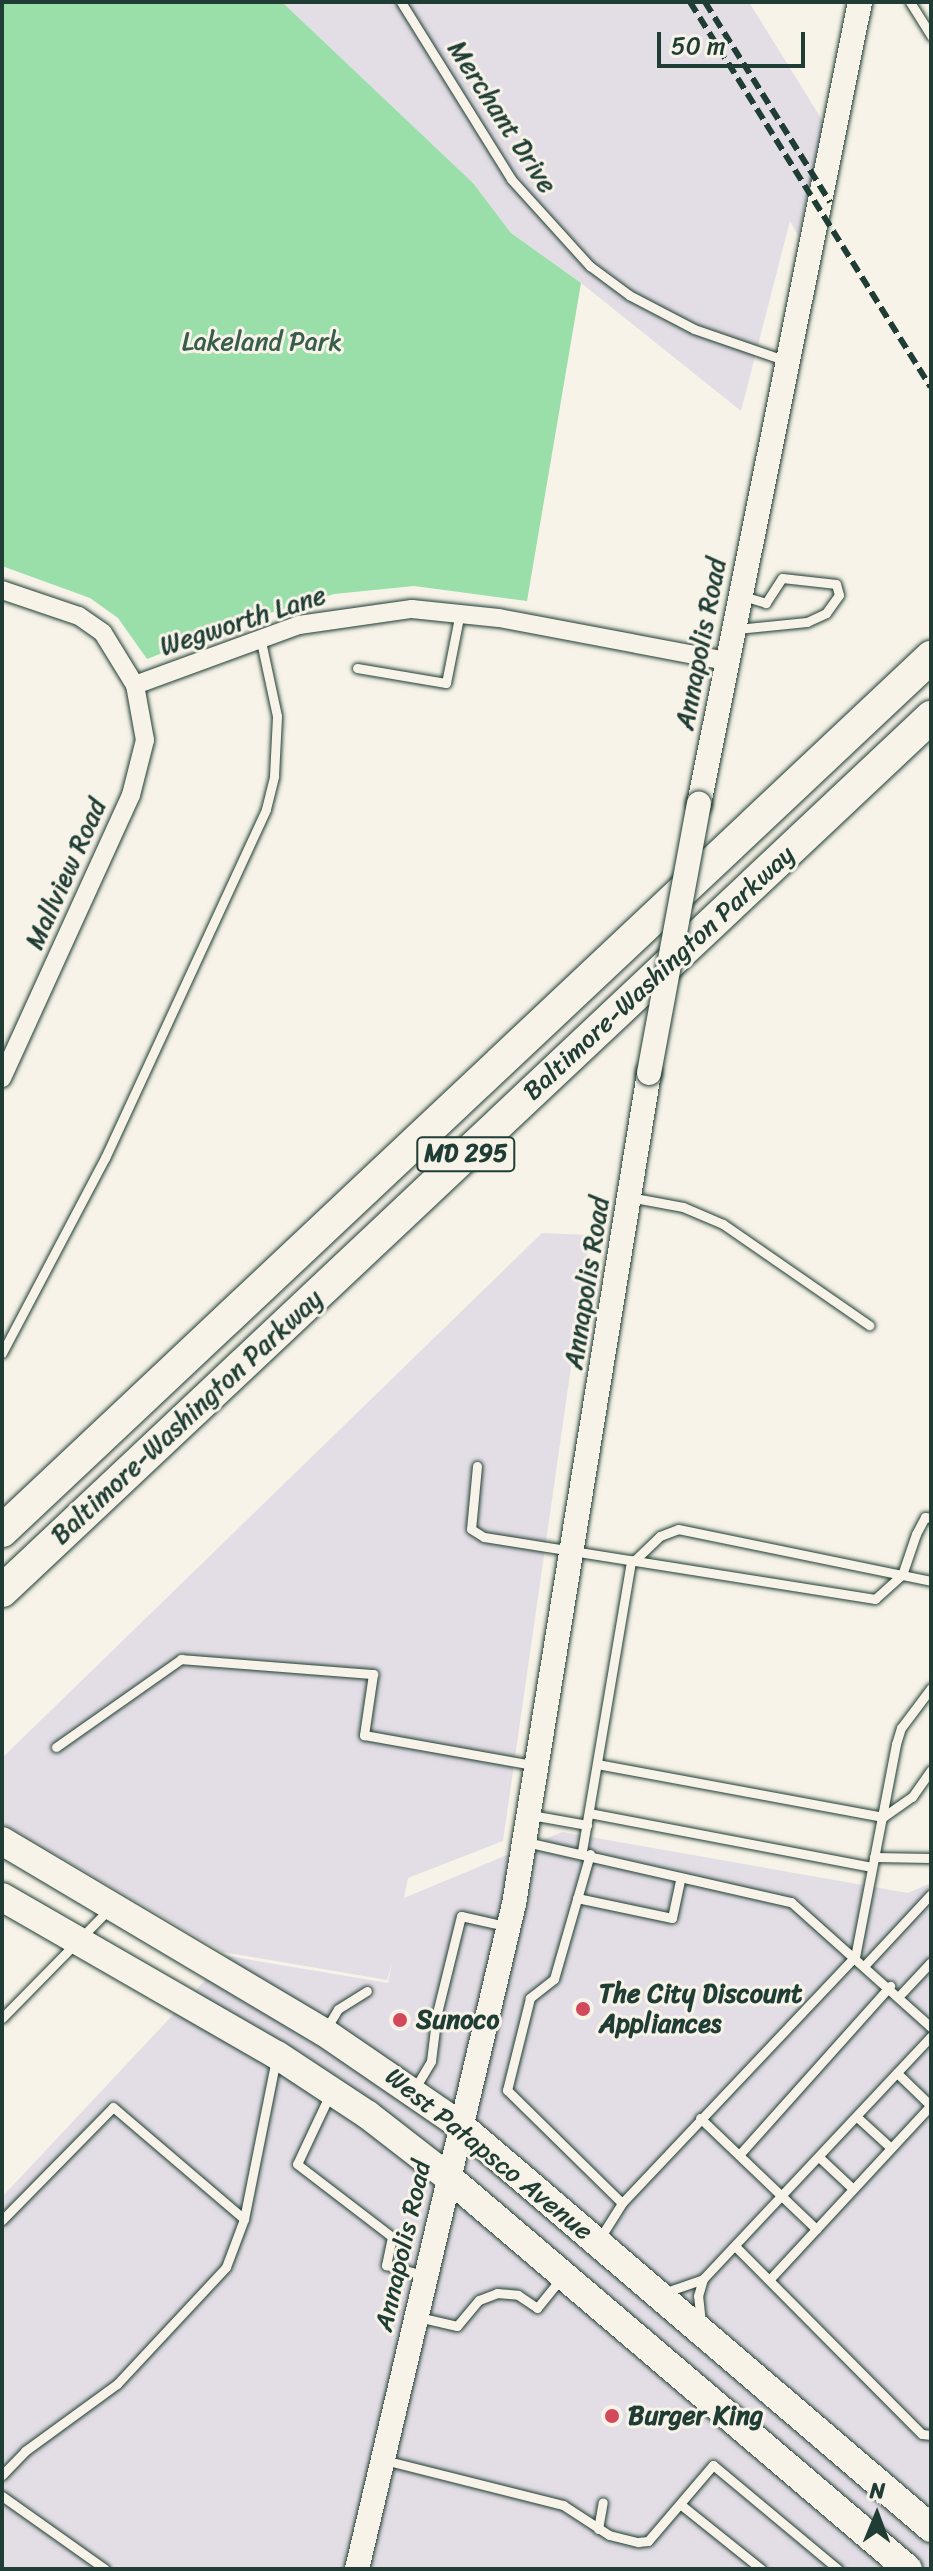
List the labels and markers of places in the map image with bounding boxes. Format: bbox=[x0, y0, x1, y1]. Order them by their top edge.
place label: The City Discount Appliances bbox=[599, 1978, 803, 2040]
marker: The City Discount Appliances bbox=[574, 2000, 592, 2018]
place label: Sunoco bbox=[416, 2004, 499, 2036]
marker: Sunoco bbox=[391, 2011, 409, 2029]
place label: Burger King bbox=[628, 2400, 763, 2432]
marker: Burger King bbox=[603, 2407, 621, 2425]

